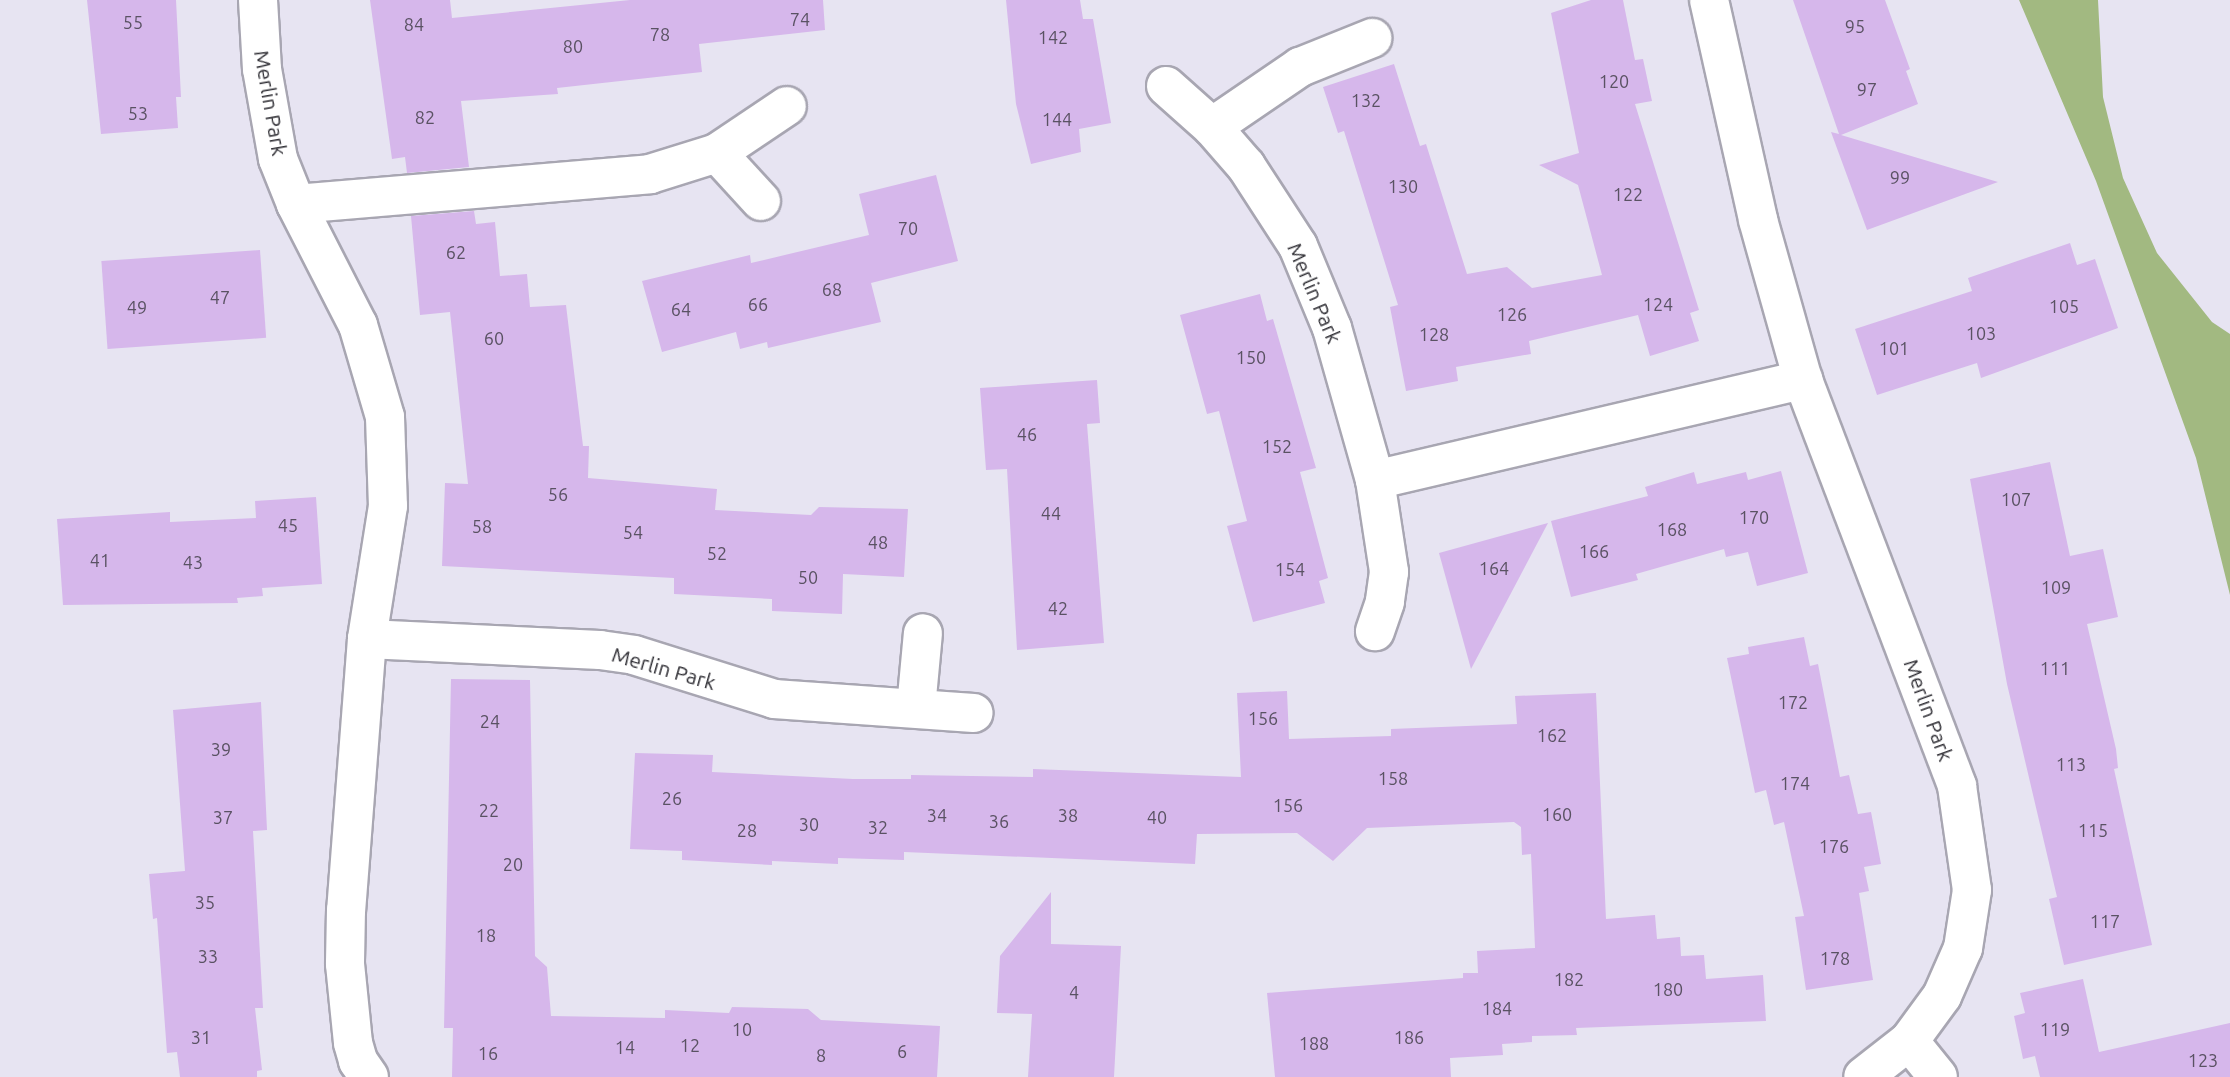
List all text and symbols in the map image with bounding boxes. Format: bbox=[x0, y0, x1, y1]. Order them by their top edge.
house number: 74 bbox=[790, 8, 810, 30]
house number: 55 bbox=[123, 11, 143, 33]
house number: 84 bbox=[404, 13, 424, 35]
house number: 95 bbox=[1845, 15, 1865, 37]
house number: 78 bbox=[650, 23, 670, 45]
house number: 142 bbox=[1038, 26, 1068, 48]
house number: 80 bbox=[563, 35, 583, 57]
street label: Merlin Park bbox=[249, 48, 293, 158]
house number: 120 bbox=[1599, 70, 1629, 92]
house number: 97 bbox=[1857, 78, 1877, 100]
house number: 132 bbox=[1351, 89, 1381, 111]
house number: 53 bbox=[128, 102, 148, 124]
house number: 82 bbox=[415, 106, 435, 128]
house number: 144 bbox=[1042, 108, 1072, 130]
house number: 99 bbox=[1890, 166, 1910, 188]
house number: 130 bbox=[1388, 175, 1418, 197]
house number: 122 bbox=[1613, 183, 1643, 205]
house number: 70 bbox=[898, 217, 918, 239]
street label: Merlin Park bbox=[1283, 239, 1347, 347]
house number: 62 bbox=[446, 241, 466, 263]
house number: 68 bbox=[822, 278, 842, 300]
house number: 47 bbox=[210, 286, 230, 308]
house number: 66 bbox=[748, 293, 768, 315]
house number: 124 bbox=[1643, 293, 1673, 315]
house number: 105 bbox=[2049, 295, 2079, 317]
house number: 49 bbox=[127, 296, 147, 318]
house number: 64 bbox=[671, 298, 691, 320]
house number: 126 bbox=[1497, 303, 1527, 325]
house number: 103 bbox=[1966, 322, 1996, 344]
house number: 128 bbox=[1419, 323, 1449, 345]
house number: 60 bbox=[484, 327, 504, 349]
house number: 101 bbox=[1879, 337, 1909, 359]
house number: 150 bbox=[1236, 346, 1266, 368]
house number: 46 bbox=[1017, 423, 1037, 445]
house number: 152 bbox=[1262, 435, 1292, 457]
house number: 56 bbox=[548, 483, 568, 505]
house number: 107 bbox=[2001, 488, 2031, 510]
house number: 44 bbox=[1041, 502, 1061, 524]
house number: 170 bbox=[1739, 506, 1769, 528]
house number: 45 bbox=[278, 514, 298, 536]
house number: 58 bbox=[472, 515, 492, 537]
house number: 168 bbox=[1657, 518, 1687, 540]
house number: 54 bbox=[623, 521, 643, 543]
house number: 48 bbox=[868, 531, 888, 553]
house number: 166 bbox=[1579, 540, 1609, 562]
house number: 52 bbox=[707, 542, 727, 564]
house number: 41 bbox=[90, 549, 110, 571]
house number: 43 bbox=[183, 551, 203, 573]
house number: 164 bbox=[1479, 557, 1509, 579]
house number: 154 bbox=[1275, 558, 1305, 580]
house number: 50 bbox=[798, 566, 818, 588]
house number: 109 bbox=[2041, 576, 2071, 598]
house number: 42 bbox=[1048, 597, 1068, 619]
street label: Merlin Park bbox=[609, 641, 719, 695]
street label: Merlin Park bbox=[1899, 655, 1959, 765]
house number: 111 bbox=[2040, 657, 2070, 679]
house number: 172 bbox=[1778, 691, 1808, 713]
house number: 156 bbox=[1248, 707, 1278, 729]
house number: 24 bbox=[480, 710, 500, 732]
house number: 162 bbox=[1537, 724, 1567, 746]
house number: 39 bbox=[211, 738, 231, 760]
house number: 113 bbox=[2056, 753, 2086, 775]
house number: 158 bbox=[1378, 767, 1408, 789]
house number: 174 bbox=[1780, 772, 1810, 794]
house number: 26 bbox=[662, 787, 682, 809]
house number: 156 bbox=[1273, 794, 1303, 816]
house number: 22 bbox=[479, 799, 499, 821]
house number: 160 bbox=[1542, 803, 1572, 825]
house number: 34 bbox=[927, 804, 947, 826]
house number: 38 bbox=[1058, 804, 1078, 826]
house number: 37 bbox=[213, 806, 233, 828]
house number: 40 bbox=[1147, 806, 1167, 828]
house number: 36 bbox=[989, 810, 1009, 832]
house number: 30 bbox=[799, 813, 819, 835]
house number: 32 bbox=[868, 816, 888, 838]
house number: 28 bbox=[737, 819, 757, 841]
house number: 115 bbox=[2078, 819, 2108, 841]
house number: 176 bbox=[1819, 835, 1849, 857]
house number: 20 bbox=[503, 853, 523, 875]
house number: 35 bbox=[195, 891, 215, 913]
house number: 117 bbox=[2090, 910, 2120, 932]
house number: 18 bbox=[476, 924, 496, 946]
house number: 33 bbox=[198, 945, 218, 967]
house number: 178 bbox=[1820, 947, 1850, 969]
house number: 182 bbox=[1554, 968, 1584, 990]
house number: 180 bbox=[1653, 978, 1683, 1000]
house number: 4 bbox=[1069, 981, 1079, 1003]
house number: 184 bbox=[1482, 997, 1512, 1019]
house number: 10 bbox=[732, 1018, 752, 1040]
house number: 119 bbox=[2040, 1018, 2070, 1040]
house number: 31 bbox=[191, 1026, 211, 1048]
house number: 186 bbox=[1394, 1026, 1424, 1048]
house number: 188 bbox=[1299, 1032, 1329, 1054]
house number: 12 bbox=[680, 1034, 700, 1056]
house number: 14 bbox=[615, 1036, 635, 1058]
house number: 6 bbox=[897, 1040, 907, 1062]
house number: 16 bbox=[478, 1042, 498, 1064]
house number: 8 bbox=[816, 1044, 826, 1066]
house number: 123 bbox=[2188, 1049, 2218, 1071]

